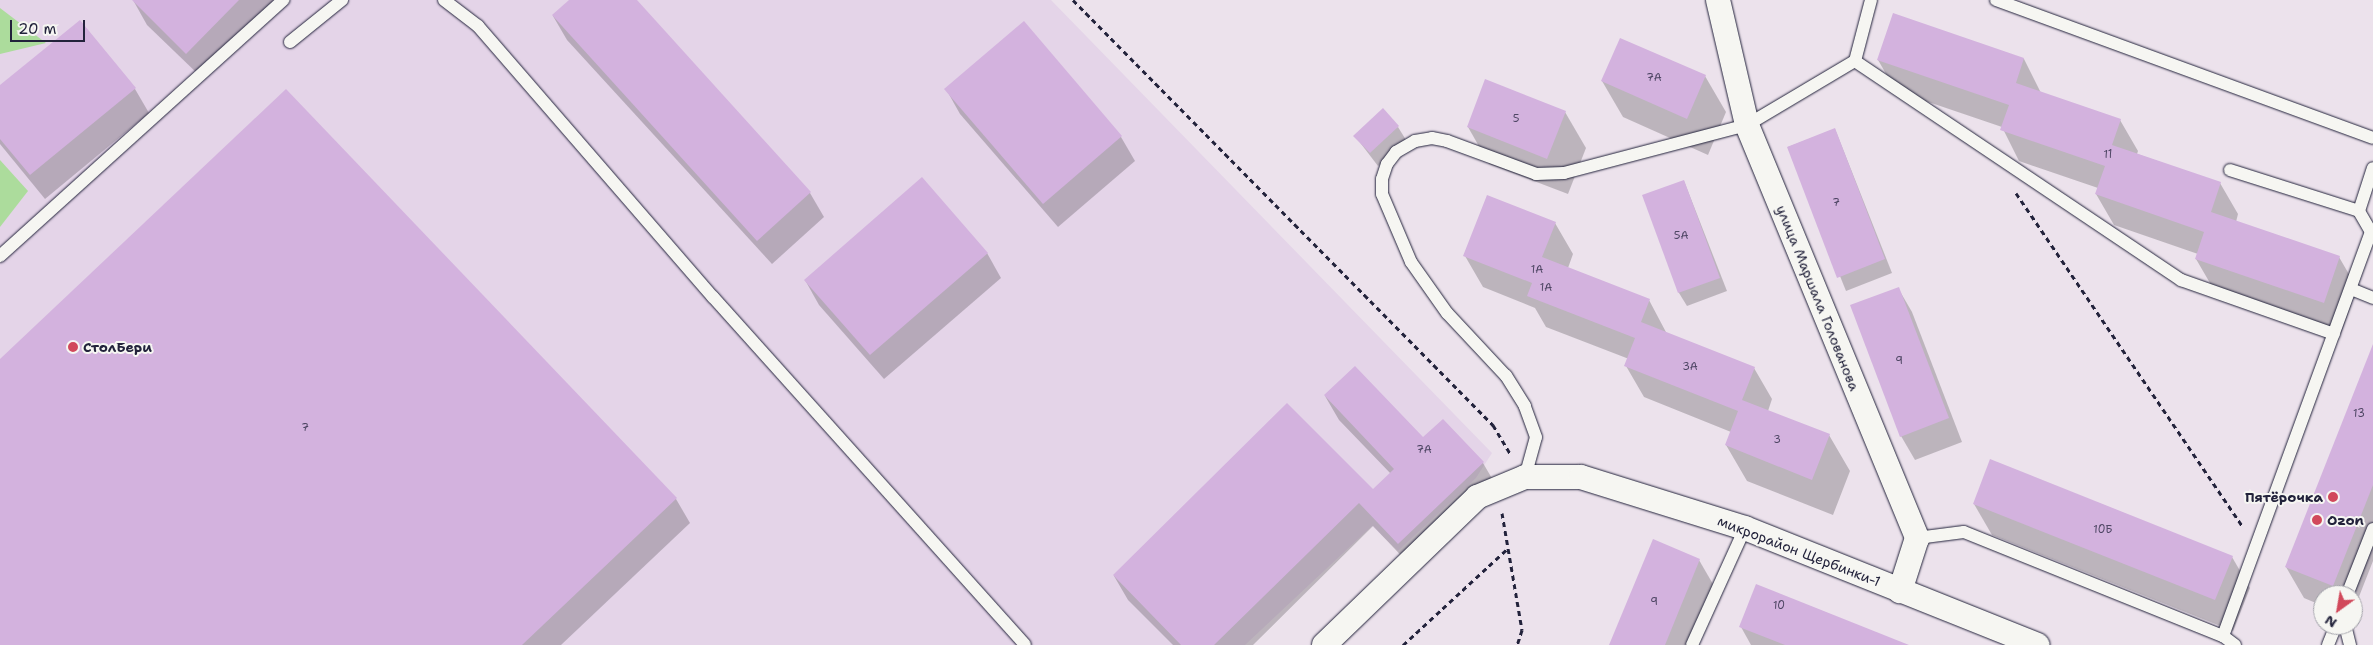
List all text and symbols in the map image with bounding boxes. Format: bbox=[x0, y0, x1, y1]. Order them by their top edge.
scale bar bbox=[12, 10, 88, 42]
text: 20 m bbox=[18, 19, 57, 39]
house number: 7А bbox=[1646, 71, 1662, 85]
house number: 5 bbox=[1513, 112, 1519, 126]
house number: 11 bbox=[2104, 148, 2112, 162]
house number: 7 bbox=[1832, 196, 1840, 210]
street label: улица Маршала Голованова bbox=[1773, 203, 1863, 393]
house number: 5А bbox=[1674, 229, 1688, 243]
house number: 1А bbox=[1531, 263, 1543, 277]
house number: 1А bbox=[1540, 281, 1552, 295]
place label: СтолБери bbox=[83, 339, 152, 355]
marker: СтолБери bbox=[67, 341, 79, 353]
house number: 9 bbox=[1895, 354, 1903, 368]
house number: 3А bbox=[1682, 360, 1698, 374]
house number: 13 bbox=[2353, 407, 2365, 421]
house number: 7 bbox=[301, 421, 309, 435]
house number: 3 bbox=[1773, 433, 1781, 447]
house number: 7А bbox=[1416, 443, 1432, 457]
place label: Пятёрочка bbox=[2245, 489, 2323, 505]
marker: Пятёрочка bbox=[2327, 491, 2339, 503]
street label: микрорайон Щербинки-1 bbox=[1715, 512, 1883, 590]
place label: Ozon bbox=[2327, 512, 2364, 528]
marker: Ozon bbox=[2311, 514, 2323, 526]
house number: 10Б bbox=[2093, 523, 2113, 537]
north arrow bbox=[2313, 585, 2363, 635]
house number: 9 bbox=[1650, 595, 1658, 609]
house number: 10 bbox=[1773, 599, 1785, 613]
text: N bbox=[2321, 611, 2340, 632]

